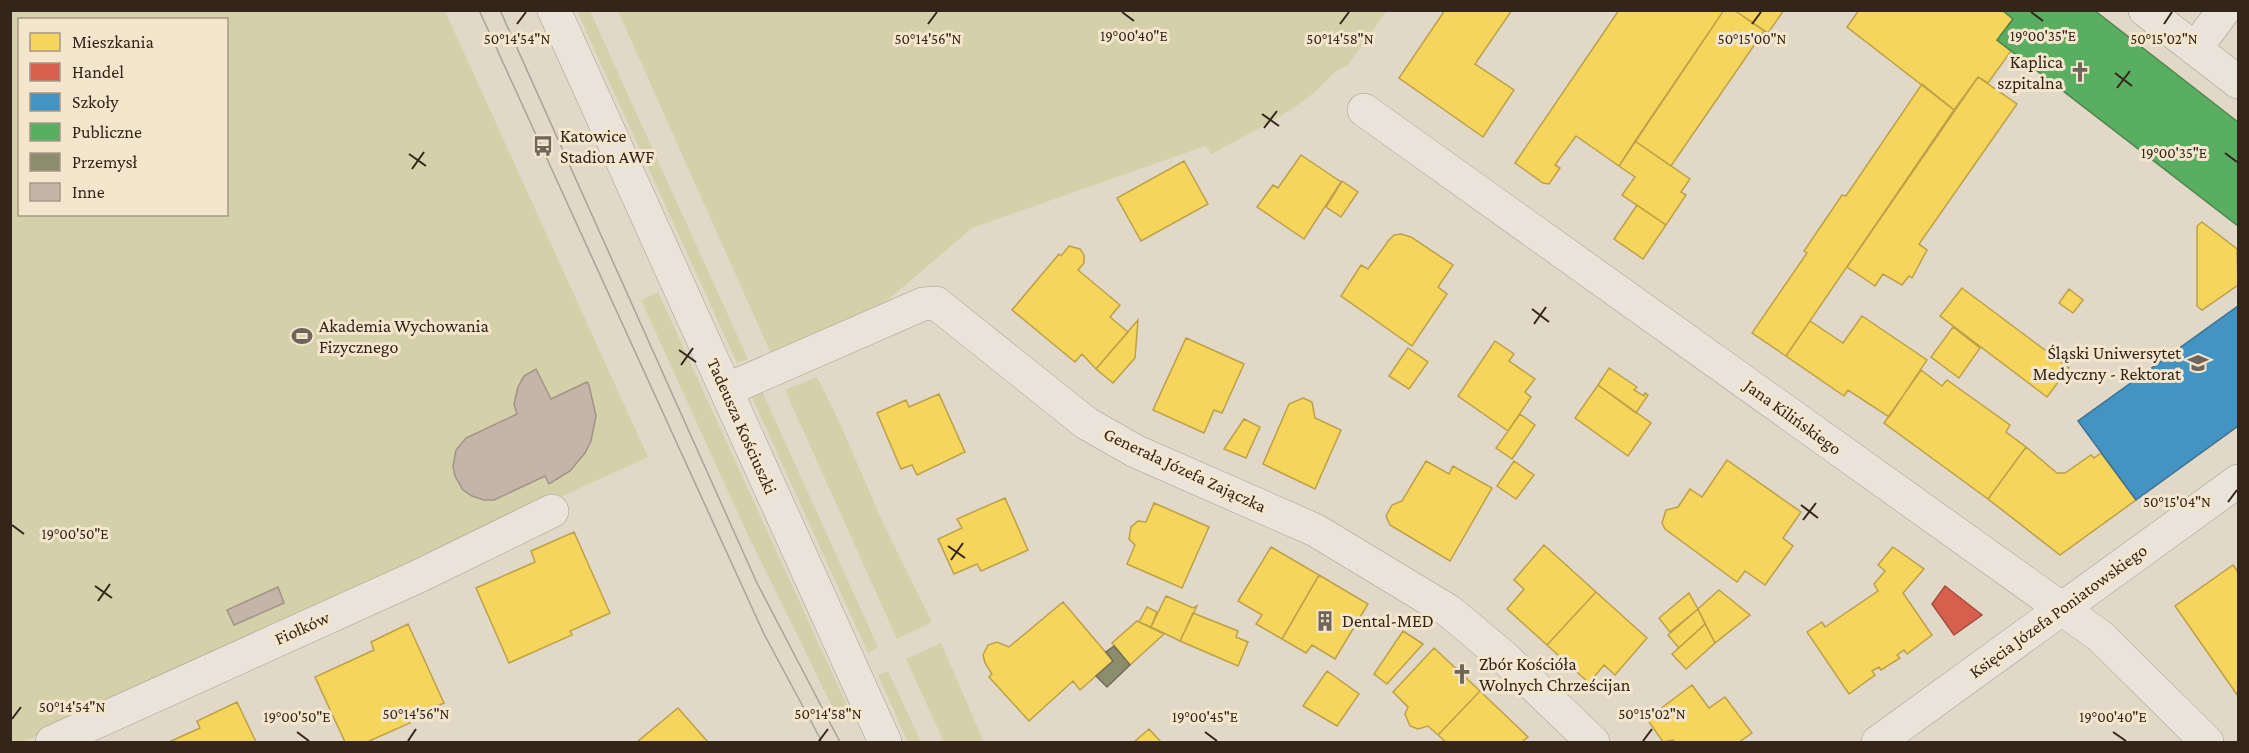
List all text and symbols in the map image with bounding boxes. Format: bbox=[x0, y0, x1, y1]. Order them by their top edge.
legend bbox=[18, 18, 228, 216]
text: 19°00'40"E bbox=[1100, 28, 1168, 44]
text: 19°00'35"E bbox=[2010, 28, 2076, 44]
text: 50°14'54"N bbox=[484, 31, 550, 47]
text: 50°14'56"N bbox=[895, 31, 962, 47]
text: 50°14'58"N bbox=[1306, 31, 1374, 47]
text: 50°15'00"N bbox=[1718, 31, 1787, 47]
text: 50°15'02"N bbox=[2130, 31, 2198, 47]
text: Mieszkania bbox=[72, 32, 154, 52]
place label: Kaplica szpitalna bbox=[1997, 52, 2063, 93]
church icon: Kaplica szpitalna bbox=[2068, 60, 2092, 84]
text: Handel bbox=[72, 62, 124, 82]
text: Szkoły bbox=[72, 92, 119, 112]
text: Publiczne bbox=[72, 122, 142, 142]
place label: Katowice Stadion AWF bbox=[560, 126, 654, 167]
bus stop icon: Katowice Stadion AWF bbox=[531, 134, 555, 158]
text: 19°00'35"E bbox=[2141, 145, 2207, 161]
text: Przemysł bbox=[72, 152, 138, 172]
text: Inne bbox=[72, 182, 105, 202]
place label: Akademia Wychowania Fizycznego bbox=[319, 316, 489, 357]
sports icon: Akademia Wychowania Fizycznego bbox=[290, 324, 314, 348]
place label: Śląski Uniwersytet Medyczny - Rektorat bbox=[2033, 343, 2182, 384]
school or university icon: Śląski Uniwersytet Medyczny - Rektorat bbox=[2186, 351, 2210, 375]
street label: Tadeusza Kościuszki bbox=[703, 355, 781, 497]
street label: Jana Kilińskiego bbox=[1739, 374, 1845, 459]
street label: Generała Józefa Zajączka bbox=[1100, 424, 1269, 517]
text: 50°15'04"N bbox=[2143, 494, 2211, 510]
text: 19°00'50"E bbox=[41, 526, 109, 542]
street label: Księcia Józefa Poniatowskiego bbox=[1965, 540, 2151, 682]
street label: Fiołków bbox=[272, 607, 333, 649]
building icon: Dental-MED bbox=[1313, 609, 1337, 633]
place label: Dental-MED bbox=[1342, 611, 1434, 631]
place label: Zbór Kościóła Wolnych Chrześcijan bbox=[1479, 654, 1631, 696]
church icon: Zbór Kościóła Wolnych Chrześcijan bbox=[1450, 662, 1474, 686]
text: 50°14'54"N bbox=[39, 699, 105, 715]
text: 50°14'56"N bbox=[383, 706, 450, 722]
text: 50°14'58"N bbox=[794, 706, 862, 722]
text: 50°15'02"N bbox=[1618, 706, 1686, 722]
text: 19°00'50"E bbox=[263, 709, 331, 725]
text: 19°00'45"E bbox=[1172, 709, 1238, 725]
text: 19°00'40"E bbox=[2079, 709, 2147, 725]

